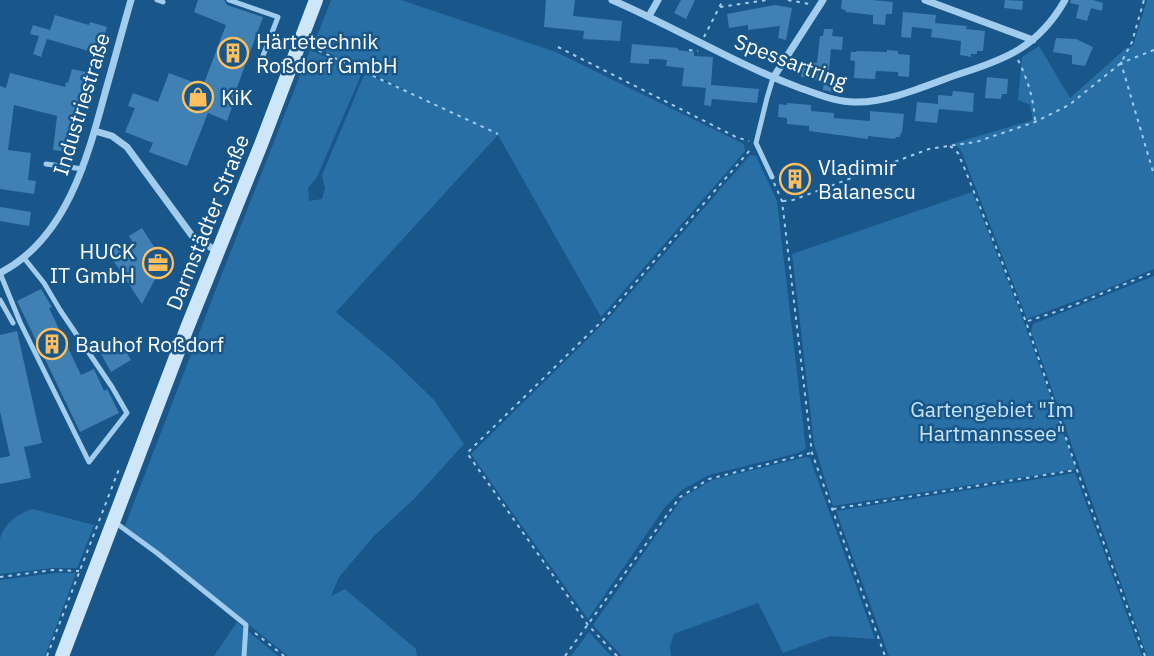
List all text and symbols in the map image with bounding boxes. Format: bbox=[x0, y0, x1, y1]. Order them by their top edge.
place label: Härtetechnik Roßdorf GmbH bbox=[256, 27, 398, 79]
street label: Spessartring bbox=[731, 27, 851, 95]
street label: Industriestraße bbox=[46, 29, 116, 179]
building icon: Härtetechnik Roßdorf GmbH bbox=[216, 36, 250, 70]
shop icon: KiK bbox=[181, 80, 215, 114]
place label: KiK bbox=[221, 83, 253, 111]
street label: Darmstädter Straße bbox=[159, 130, 255, 314]
place label: Vladimir Balanescu bbox=[818, 153, 916, 205]
building icon: Vladimir Balanescu bbox=[778, 162, 812, 196]
place label: HUCK IT GmbH bbox=[50, 237, 135, 289]
office icon: HUCK IT GmbH bbox=[141, 246, 175, 280]
building icon: Bauhof Roßdorf bbox=[35, 327, 69, 361]
place label: Bauhof Roßdorf bbox=[75, 330, 224, 358]
park label: Gartengebiet "Im Hartmannssee" bbox=[910, 395, 1074, 447]

